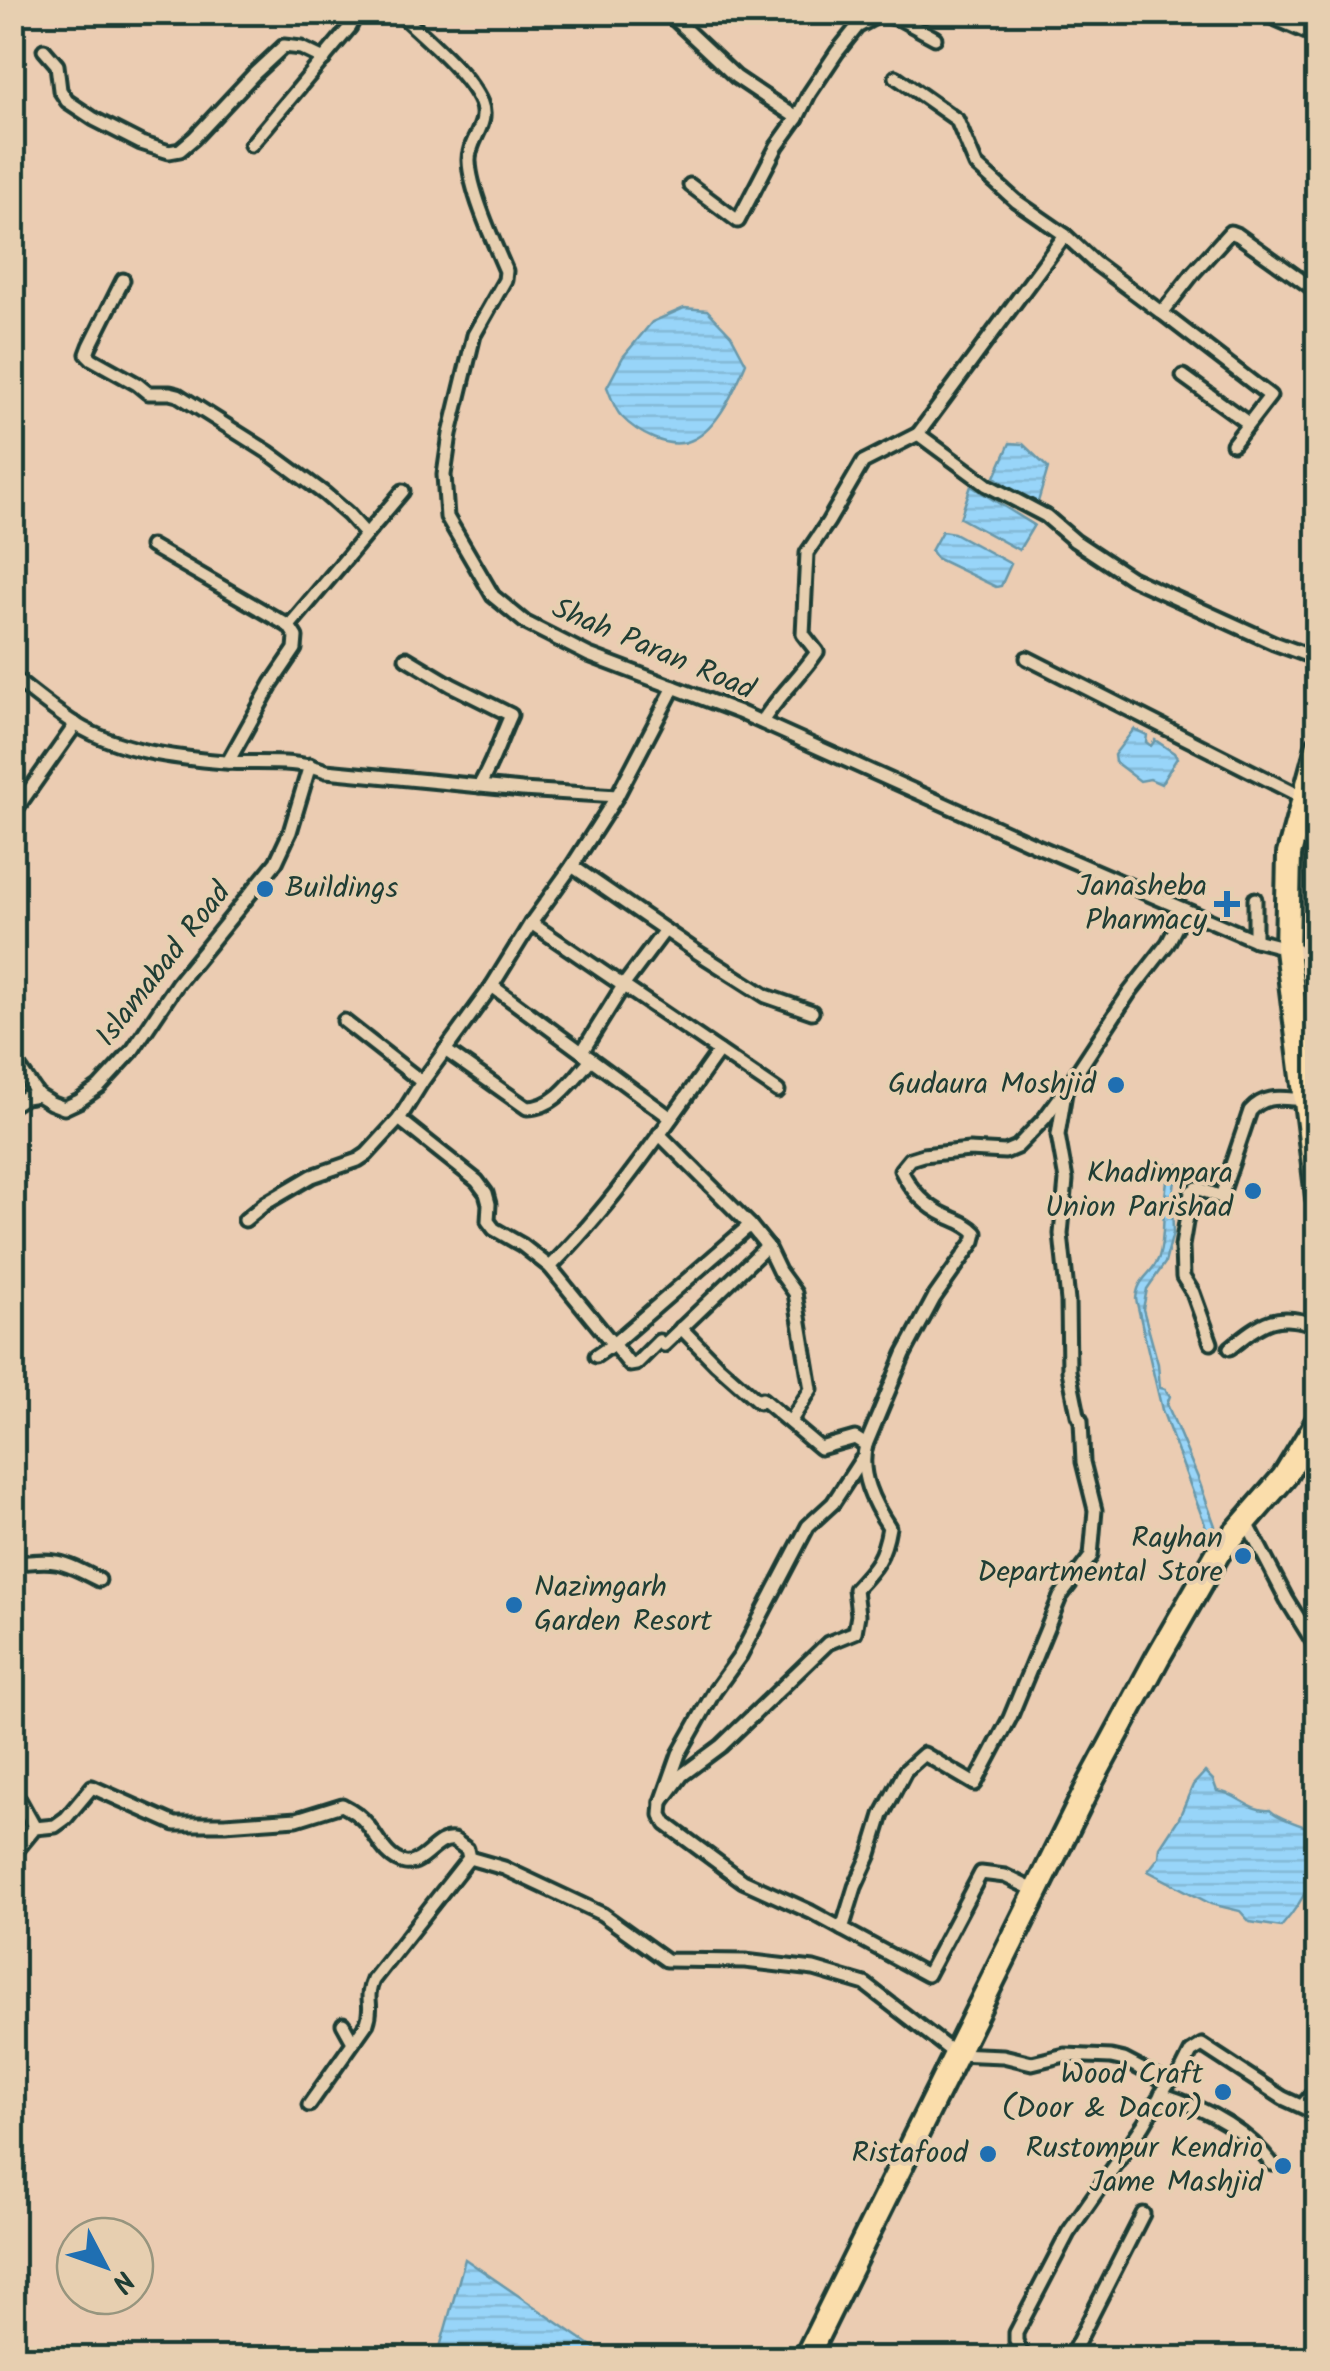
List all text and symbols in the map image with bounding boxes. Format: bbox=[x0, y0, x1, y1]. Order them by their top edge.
street label: Shah Paran Road bbox=[544, 586, 763, 715]
place label: Janasheba Pharmacy bbox=[1077, 863, 1208, 945]
place label: Buildings bbox=[285, 865, 398, 913]
street label: Islamabad Road bbox=[84, 871, 245, 1058]
marker: Buildings bbox=[254, 878, 276, 900]
marker: Janasheba Pharmacy bbox=[1216, 893, 1238, 915]
place label: Gudaura Moshjid bbox=[888, 1061, 1097, 1109]
marker: Gudaura Moshjid bbox=[1105, 1074, 1127, 1096]
place label: Khadimpara Union Parishad bbox=[1045, 1150, 1234, 1232]
marker: Khadimpara Union Parishad bbox=[1242, 1180, 1264, 1202]
place label: Rayhan Departmental Store bbox=[977, 1515, 1223, 1597]
marker: Rayhan Departmental Store bbox=[1232, 1545, 1254, 1567]
place label: Nazimgarh Garden Resort bbox=[534, 1564, 712, 1646]
marker: Nazimgarh Garden Resort bbox=[503, 1594, 525, 1616]
place label: Wood Craft (Door & Dacor) bbox=[1001, 2051, 1203, 2133]
marker: Wood Craft (Door & Dacor) bbox=[1212, 2081, 1234, 2103]
place label: Rustompur Kendrio Jame Mashjid bbox=[1026, 2125, 1264, 2207]
place label: Ristafood bbox=[851, 2130, 969, 2178]
marker: Ristafood bbox=[977, 2143, 999, 2165]
marker: Rustompur Kendrio Jame Mashjid bbox=[1272, 2155, 1294, 2177]
north arrow bbox=[55, 2216, 155, 2316]
text: N bbox=[99, 2259, 145, 2302]

